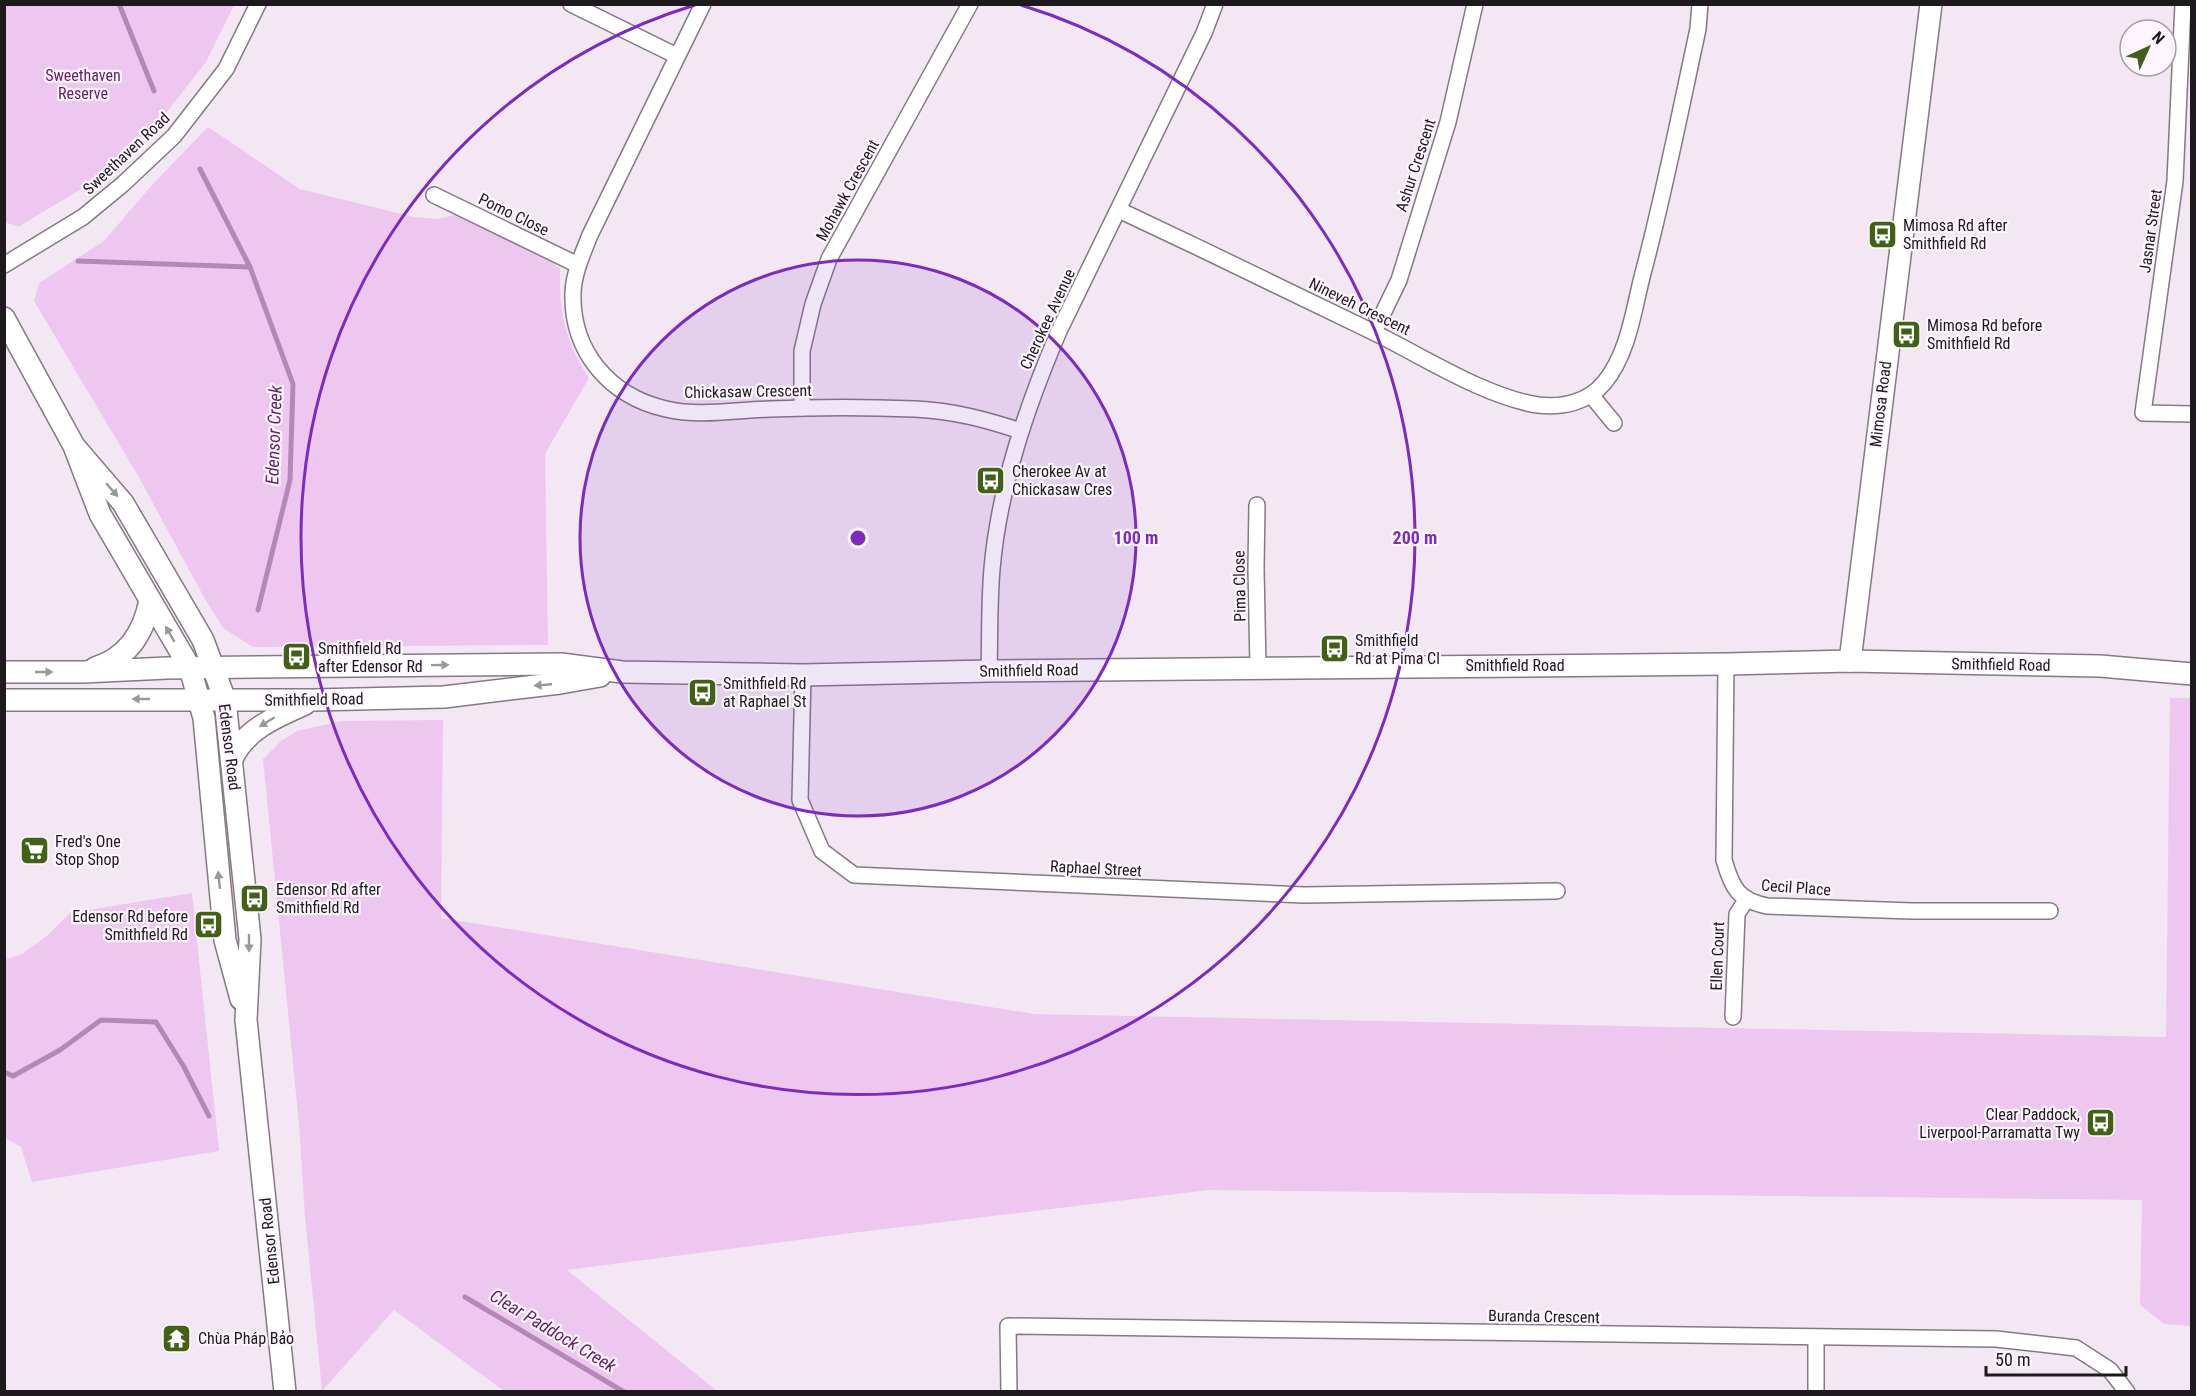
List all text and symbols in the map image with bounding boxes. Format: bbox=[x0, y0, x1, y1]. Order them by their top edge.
north arrow bbox=[2118, 18, 2178, 78]
text: N bbox=[2148, 28, 2168, 48]
park label: Sweethaven Reserve bbox=[45, 66, 121, 103]
street label: Sweethaven Road bbox=[79, 108, 174, 198]
street label: Ashur Crescent bbox=[1392, 116, 1440, 214]
street label: Mohawk Crescent bbox=[812, 136, 883, 244]
street label: Jasnar Street bbox=[2135, 188, 2166, 274]
street label: Pomo Close bbox=[475, 189, 552, 240]
place label: Mimosa Rd after Smithfield Rd bbox=[1903, 216, 2008, 253]
bus stop icon: Mimosa Rd after Smithfield Rd bbox=[1866, 218, 1898, 250]
street label: Cherokee Avenue bbox=[1016, 266, 1079, 373]
street label: Nineveh Crescent bbox=[1306, 274, 1414, 339]
place label: Mimosa Rd before Smithfield Rd bbox=[1927, 316, 2042, 353]
bus stop icon: Mimosa Rd before Smithfield Rd bbox=[1890, 318, 1922, 350]
street label: Mimosa Road bbox=[1866, 360, 1895, 448]
street label: Chickasaw Crescent bbox=[684, 381, 812, 402]
water label: Edensor Creek bbox=[261, 384, 286, 485]
place label: Cherokee Av at Chickasaw Cres bbox=[1012, 462, 1112, 499]
bus stop icon: Cherokee Av at Chickasaw Cres bbox=[975, 464, 1007, 496]
one-way arrow bbox=[106, 482, 119, 498]
text: 100 m bbox=[1114, 527, 1158, 548]
text: 200 m bbox=[1393, 527, 1437, 548]
centre of rings bbox=[848, 528, 868, 548]
street label: Pima Close bbox=[1229, 550, 1250, 622]
one-way arrow bbox=[165, 625, 175, 642]
place label: Smithfield Rd at Pima Cl bbox=[1355, 631, 1440, 668]
bus stop icon: Smithfield Rd at Pima Cl bbox=[1318, 633, 1350, 665]
place label: Smithfield Rd after Edensor Rd bbox=[318, 639, 423, 676]
bus stop icon: Smithfield Rd after Edensor Rd bbox=[281, 641, 313, 673]
street label: Smithfield Road bbox=[1951, 654, 2051, 675]
street label: Smithfield Road bbox=[1465, 656, 1565, 675]
one-way arrow bbox=[430, 660, 449, 670]
street label: Smithfield Road bbox=[979, 660, 1079, 681]
one-way arrow bbox=[34, 667, 53, 677]
place label: Smithfield Rd at Raphael St bbox=[723, 674, 807, 711]
bus stop icon: Smithfield Rd at Raphael St bbox=[686, 676, 718, 708]
one-way arrow bbox=[534, 680, 553, 689]
street label: Smithfield Road bbox=[264, 689, 364, 710]
one-way arrow bbox=[131, 694, 150, 704]
street label: Edensor Road bbox=[215, 703, 244, 791]
one-way arrow bbox=[259, 716, 275, 727]
place label: Fred's One Stop Shop bbox=[55, 832, 121, 869]
supermarket icon: Fred's One Stop Shop bbox=[18, 834, 50, 866]
street label: Raphael Street bbox=[1050, 857, 1143, 880]
one-way arrow bbox=[214, 871, 224, 890]
street label: Cecil Place bbox=[1760, 876, 1832, 899]
place label: Edensor Rd after Smithfield Rd bbox=[276, 880, 381, 917]
bus stop icon: Edensor Rd after Smithfield Rd bbox=[239, 882, 271, 914]
place label: Edensor Rd before Smithfield Rd bbox=[72, 907, 188, 944]
bus stop icon: Edensor Rd before Smithfield Rd bbox=[193, 909, 225, 941]
street label: Ellen Court bbox=[1707, 921, 1728, 991]
one-way arrow bbox=[244, 933, 254, 952]
place label: Clear Paddock, Liverpool-Parramatta Twy bbox=[1919, 1105, 2080, 1142]
bus stop icon: Clear Paddock, Liverpool-Parramatta Twy bbox=[2085, 1107, 2117, 1139]
street label: Edensor Road bbox=[256, 1197, 283, 1285]
water label: Clear Paddock Creek bbox=[486, 1285, 621, 1377]
street label: Buranda Crescent bbox=[1488, 1306, 1600, 1327]
temple icon: Chùa Pháp Bảo bbox=[161, 1322, 193, 1354]
place label: Chùa Pháp Bảo bbox=[198, 1329, 294, 1348]
scale bar bbox=[1986, 1339, 2126, 1377]
text: 50 m bbox=[1995, 1349, 2030, 1370]

